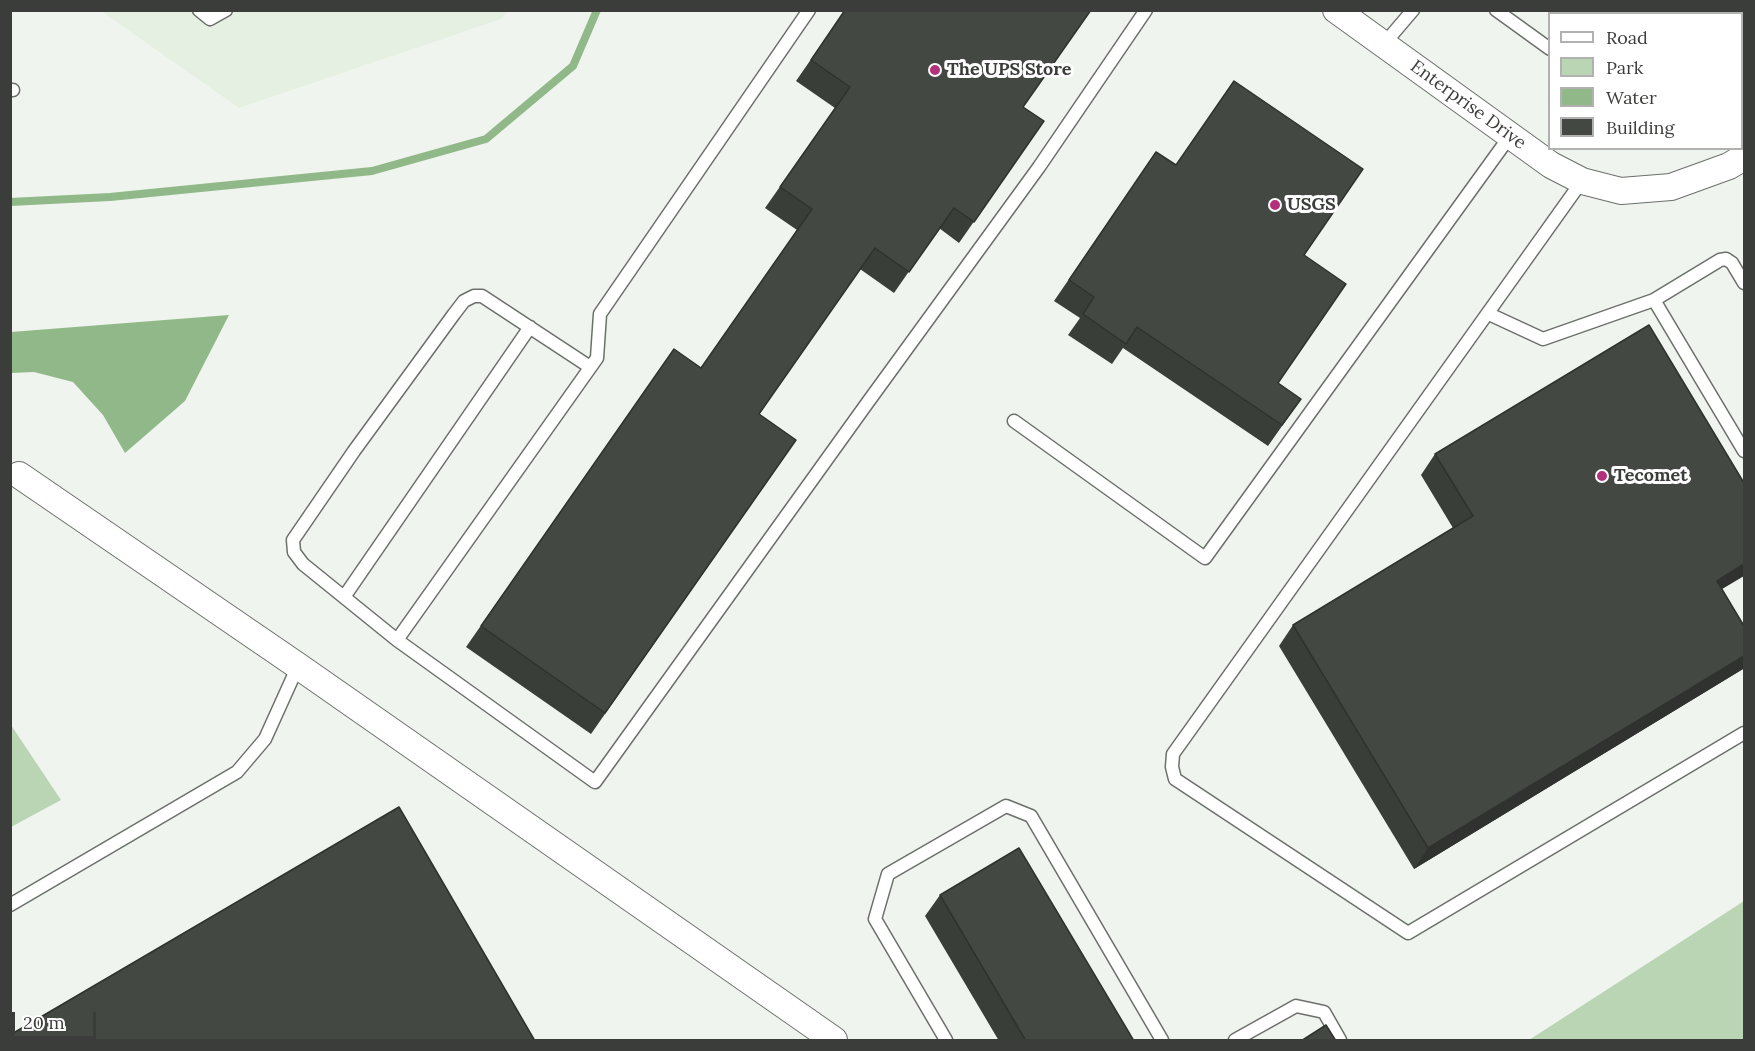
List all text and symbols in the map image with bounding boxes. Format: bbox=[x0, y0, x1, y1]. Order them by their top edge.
legend bbox=[1548, 12, 1743, 150]
text: Road bbox=[1606, 26, 1648, 49]
street label: Enterprise Drive bbox=[1406, 56, 1530, 154]
text: Park bbox=[1606, 56, 1643, 79]
place label: The UPS Store bbox=[947, 59, 1071, 81]
marker: The UPS Store bbox=[928, 63, 942, 77]
text: Water bbox=[1606, 86, 1657, 109]
text: Building bbox=[1606, 116, 1674, 139]
place label: USGS bbox=[1287, 194, 1336, 216]
marker: USGS bbox=[1268, 198, 1282, 212]
place label: Tecomet bbox=[1614, 465, 1688, 487]
marker: Tecomet bbox=[1595, 469, 1609, 483]
scale bar bbox=[15, 1000, 99, 1038]
text: 20 m bbox=[23, 1011, 65, 1034]

